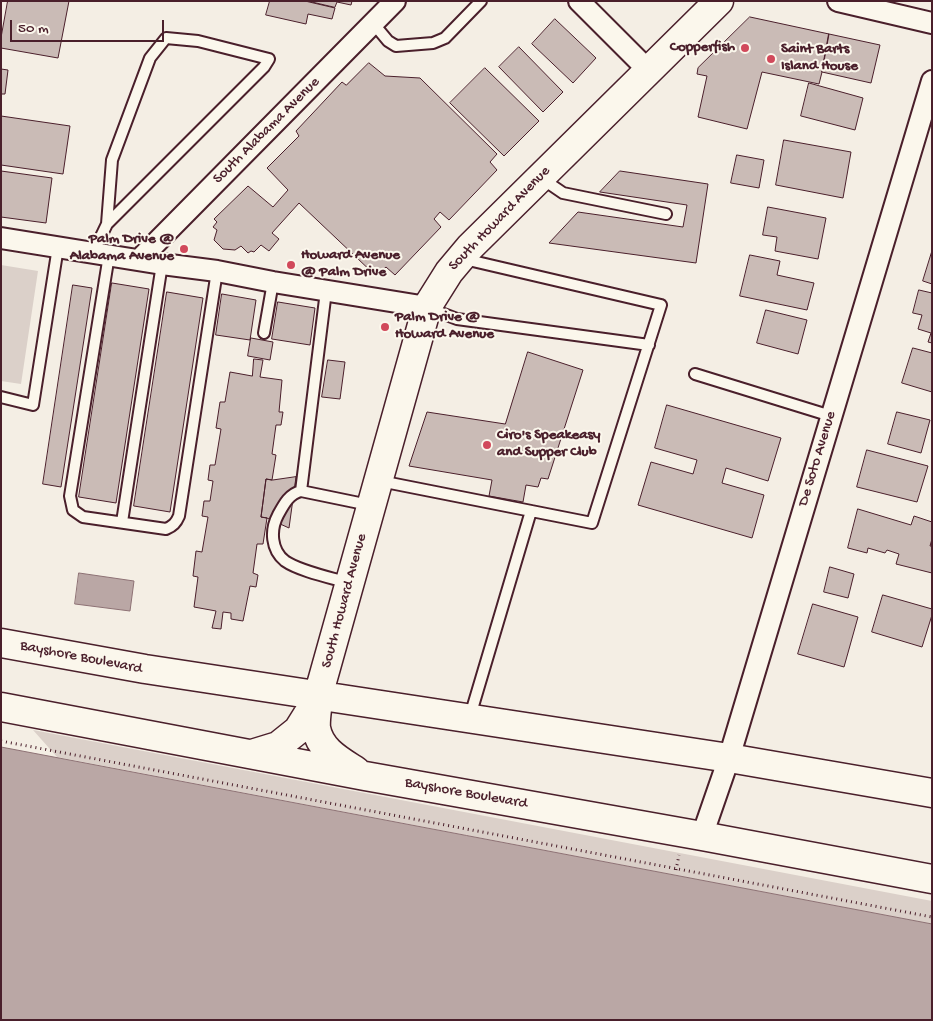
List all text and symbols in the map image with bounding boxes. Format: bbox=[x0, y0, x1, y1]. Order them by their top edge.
scale bar bbox=[12, 10, 166, 42]
text: 50 m bbox=[18, 20, 49, 38]
place label: Copperfish bbox=[670, 39, 735, 57]
place label: Saint Barts Island House bbox=[781, 41, 858, 76]
marker: Copperfish bbox=[739, 42, 751, 54]
marker: Saint Barts Island House bbox=[765, 53, 777, 65]
street label: South Alabama Avenue bbox=[210, 74, 324, 188]
street label: South Howard Avenue bbox=[445, 163, 555, 275]
place label: Palm Drive @ Alabama Avenue bbox=[70, 231, 174, 266]
marker: Palm Drive @ Alabama Avenue bbox=[178, 243, 190, 255]
place label: Howard Avenue @ Palm Drive bbox=[301, 247, 400, 282]
marker: Howard Avenue @ Palm Drive bbox=[285, 259, 297, 271]
place label: Palm Drive @ Howard Avenue bbox=[395, 309, 494, 344]
marker: Palm Drive @ Howard Avenue bbox=[379, 321, 391, 333]
street label: De Soto Avenue bbox=[795, 409, 841, 509]
place label: Ciro's Speakeasy and Supper Club bbox=[497, 427, 600, 462]
marker: Ciro's Speakeasy and Supper Club bbox=[481, 439, 493, 451]
street label: South Howard Avenue bbox=[318, 532, 372, 670]
street label: Bayshore Boulevard bbox=[18, 637, 144, 679]
street label: Bayshore Boulevard bbox=[403, 774, 529, 814]

